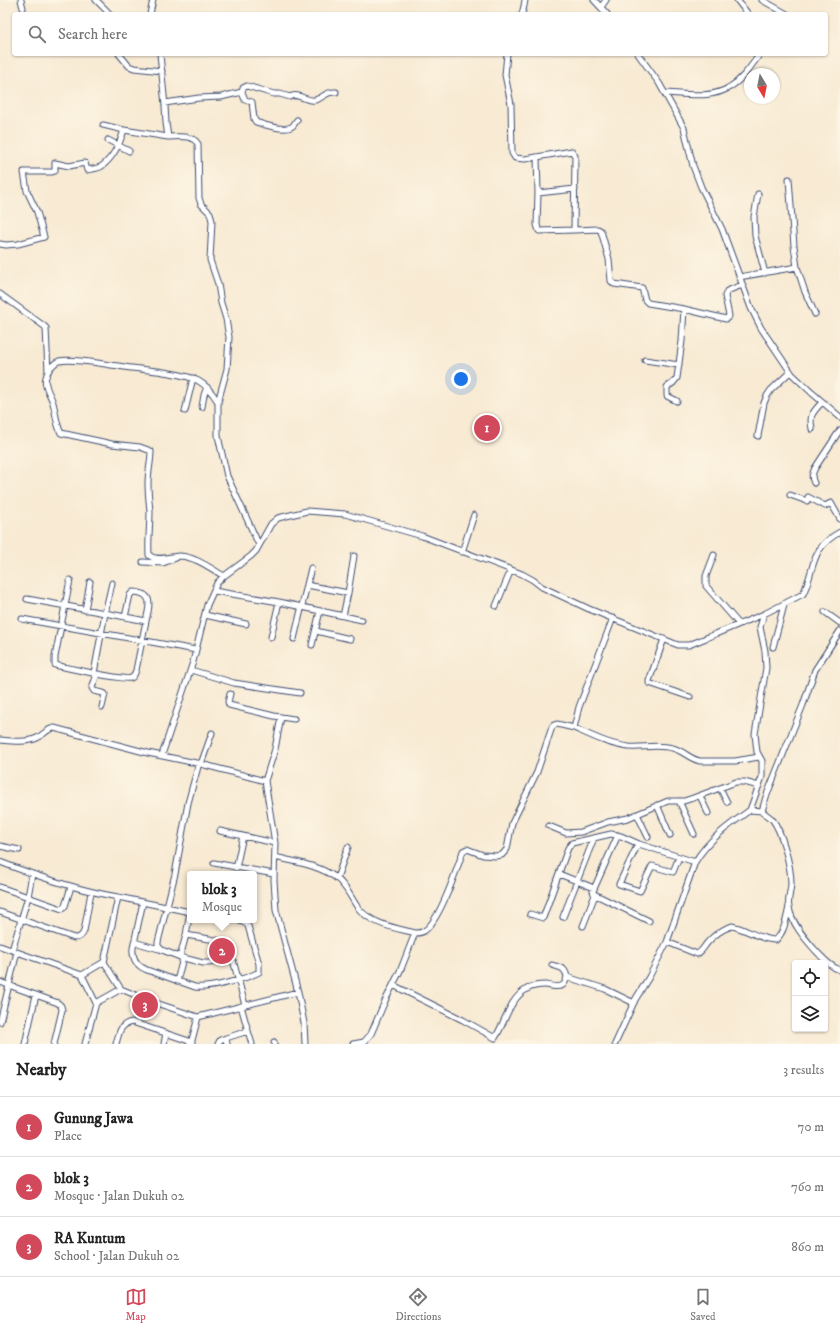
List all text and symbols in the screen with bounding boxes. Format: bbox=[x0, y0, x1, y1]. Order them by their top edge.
search box bbox=[12, 12, 828, 56]
icon: search bbox=[26, 23, 48, 45]
text: Search here bbox=[58, 25, 127, 44]
north arrow bbox=[744, 68, 780, 104]
your location bbox=[451, 369, 471, 389]
pin: 1 bbox=[474, 413, 500, 443]
popup bbox=[187, 871, 257, 923]
text: blok 3 bbox=[202, 880, 237, 899]
text: Mosque bbox=[202, 899, 242, 915]
pin: 2 bbox=[209, 936, 235, 966]
map controls bbox=[792, 960, 828, 1032]
button: locate bbox=[792, 960, 828, 996]
pin: 3 bbox=[132, 990, 158, 1020]
button: layers bbox=[792, 996, 828, 1032]
text: Nearby bbox=[16, 1059, 66, 1081]
text: 3 results bbox=[783, 1062, 824, 1078]
text: Gunung Jawa bbox=[54, 1109, 133, 1128]
text: 1 bbox=[27, 1119, 31, 1135]
text: 70 m bbox=[798, 1119, 824, 1135]
text: Place bbox=[54, 1128, 82, 1144]
text: blok 3 bbox=[54, 1169, 89, 1188]
text: 2 bbox=[26, 1179, 32, 1195]
text: 760 m bbox=[791, 1179, 824, 1195]
text: Mosque · Jalan Dukuh 02 bbox=[54, 1188, 184, 1204]
text: RA Kuntum bbox=[54, 1229, 125, 1248]
text: 3 bbox=[27, 1239, 31, 1255]
text: 860 m bbox=[791, 1239, 824, 1255]
text: School · Jalan Dukuh 02 bbox=[54, 1248, 179, 1264]
tab: Map bbox=[125, 1286, 147, 1324]
tab: Directions bbox=[396, 1286, 441, 1324]
tab: Saved bbox=[690, 1286, 715, 1324]

